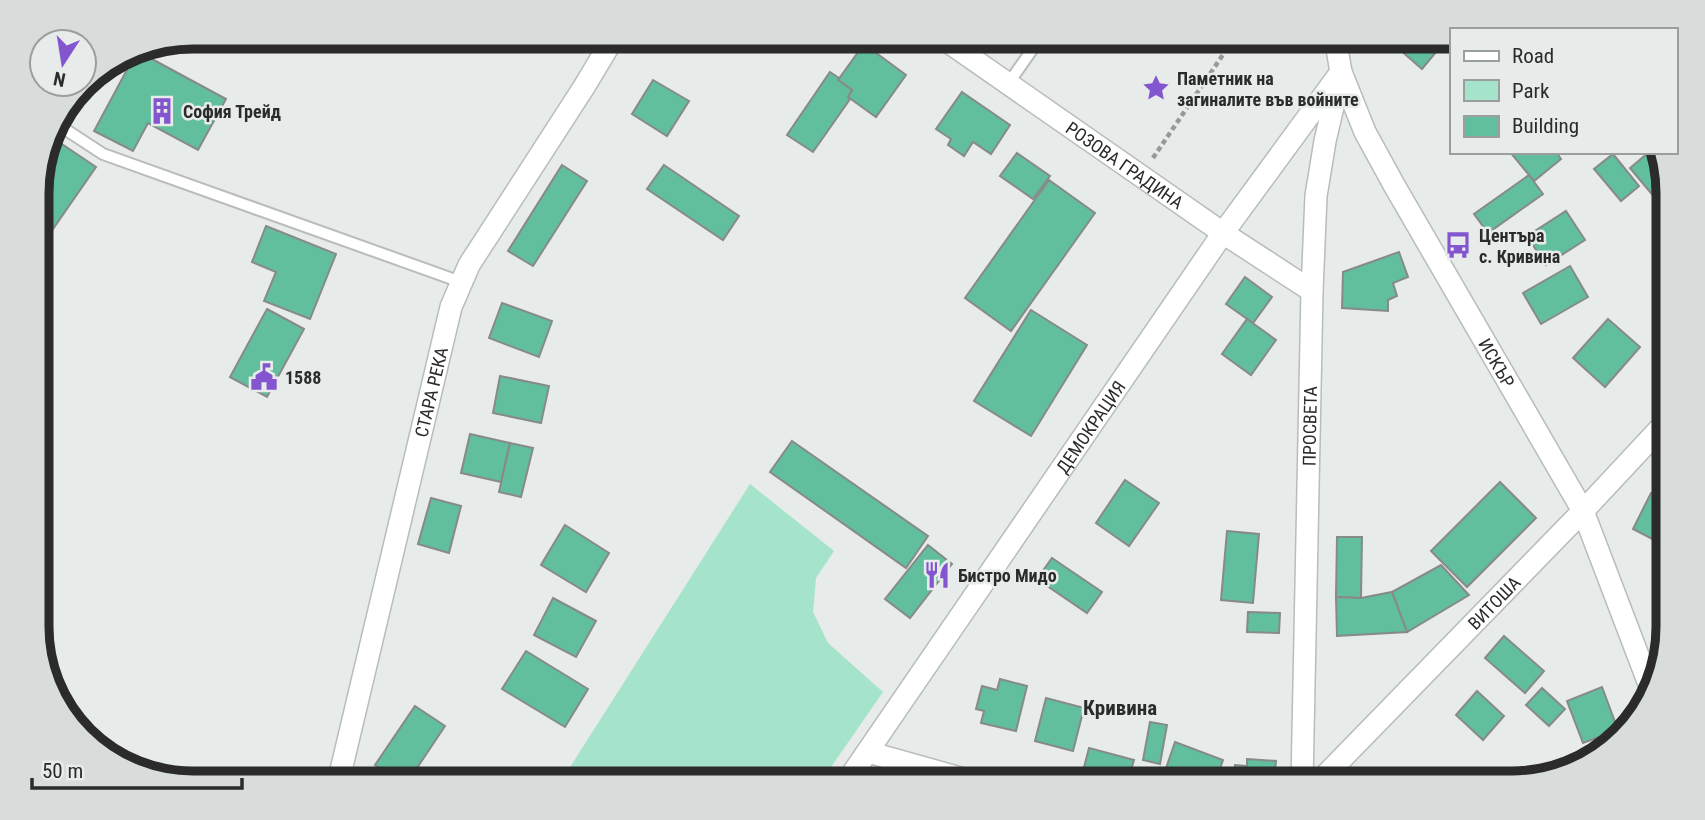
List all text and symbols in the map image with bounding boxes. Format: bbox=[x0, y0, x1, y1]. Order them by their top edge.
north arrow bbox=[28, 28, 98, 98]
legend bbox=[1450, 28, 1677, 154]
text: Road bbox=[1512, 44, 1554, 68]
text: N bbox=[51, 67, 68, 92]
place label: Паметник на загиналите във войните bbox=[1177, 68, 1359, 110]
place icon: Паметник на загиналите във войните bbox=[1141, 73, 1171, 103]
text: Park bbox=[1512, 79, 1550, 103]
building icon: София Трейд bbox=[147, 96, 177, 126]
place label: София Трейд bbox=[183, 101, 281, 122]
text: Building bbox=[1512, 114, 1579, 138]
street label: РОЗОВА ГРАДИНА bbox=[1062, 117, 1188, 213]
place label: Центъра с. Кривина bbox=[1479, 225, 1560, 267]
bus stop icon: Центъра с. Кривина bbox=[1443, 230, 1473, 260]
street label: ИСКЪР bbox=[1475, 334, 1519, 391]
street label: СТАРА РЕКА bbox=[410, 344, 452, 439]
public building icon: 1588 bbox=[249, 362, 279, 392]
place label: 1588 bbox=[285, 367, 321, 388]
street label: ДЕМОКРАЦИЯ bbox=[1051, 376, 1129, 477]
street label: ПРОСВЕТА bbox=[1298, 385, 1321, 466]
restaurant icon: Бистро Мидо bbox=[922, 560, 952, 590]
place label: Бистро Мидо bbox=[958, 565, 1057, 586]
street label: ВИТОША bbox=[1463, 571, 1525, 633]
district label: Кривина bbox=[1083, 696, 1157, 720]
scale bar bbox=[32, 746, 242, 790]
text: 50 m bbox=[42, 759, 83, 783]

